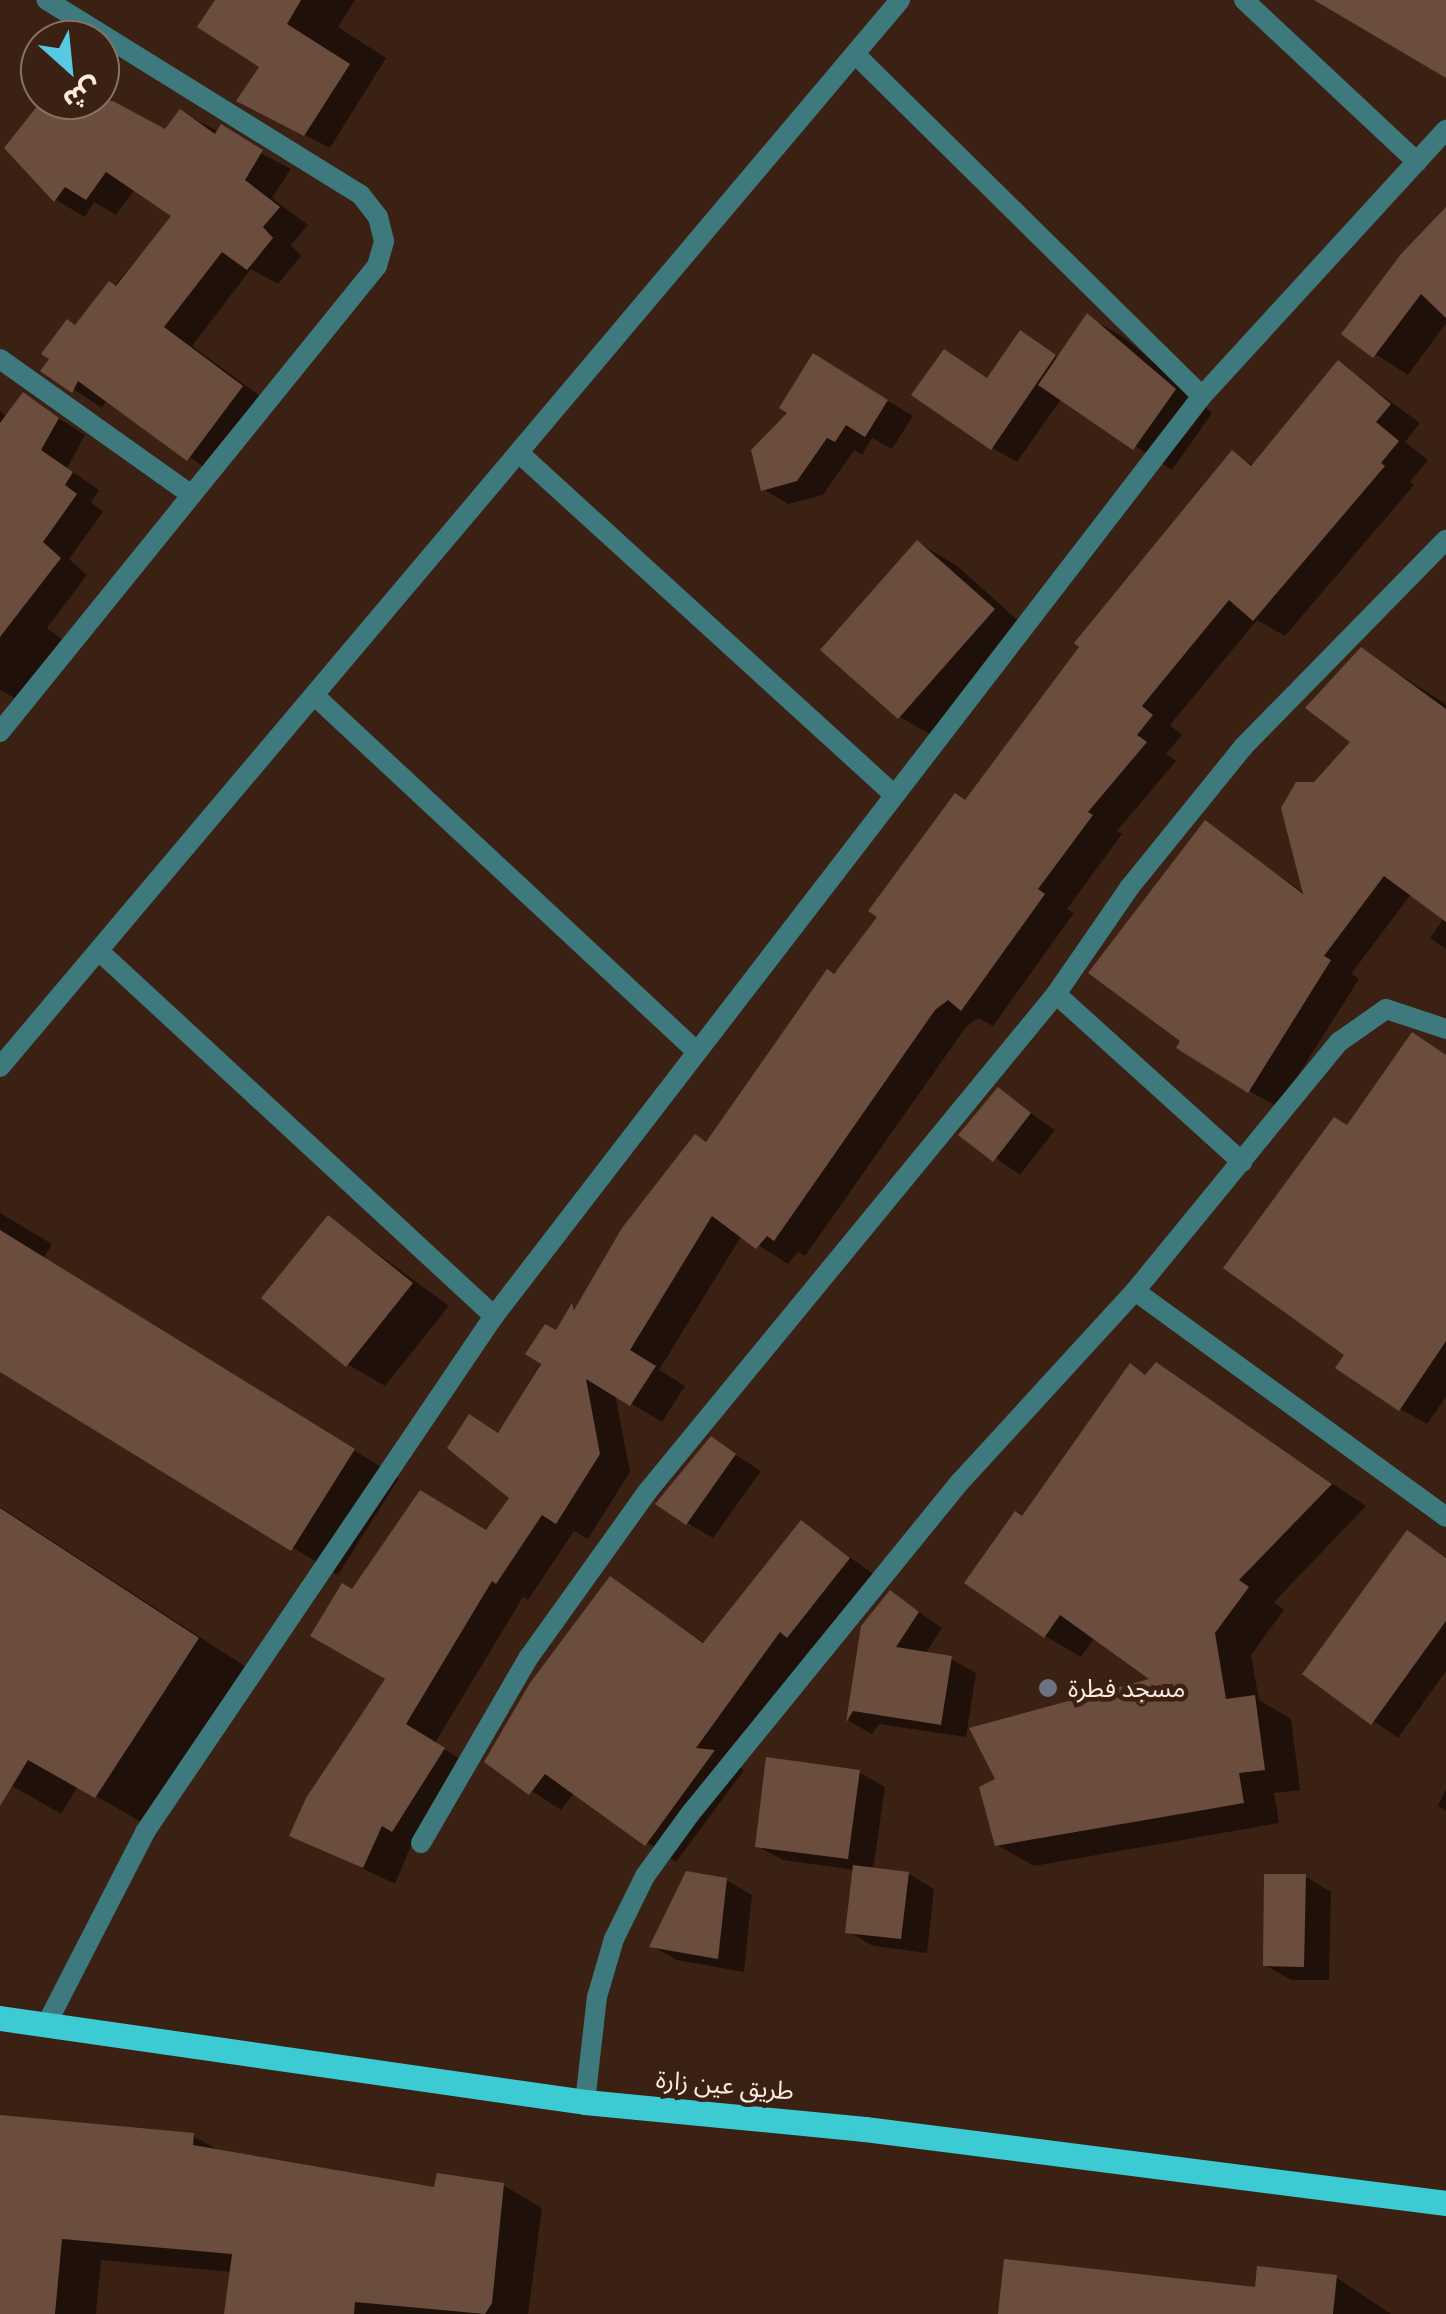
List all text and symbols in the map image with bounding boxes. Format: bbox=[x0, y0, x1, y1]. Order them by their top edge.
north arrow bbox=[20, 20, 120, 120]
text: ش bbox=[57, 69, 108, 121]
place label: مسجد فطرة bbox=[1068, 1673, 1185, 1703]
marker: مسجد فطرة bbox=[1037, 1677, 1059, 1699]
street label: طريق عين زارة bbox=[655, 2064, 795, 2106]

